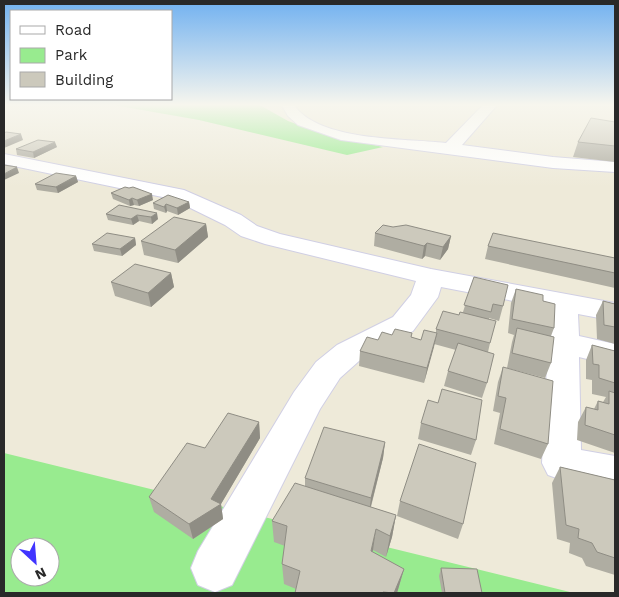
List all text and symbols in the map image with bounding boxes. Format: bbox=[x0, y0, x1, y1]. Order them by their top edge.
legend bbox=[10, 10, 172, 100]
text: Road bbox=[55, 21, 92, 39]
text: Park bbox=[55, 46, 88, 64]
text: Building bbox=[55, 71, 113, 89]
north arrow bbox=[10, 537, 60, 587]
text: N bbox=[33, 564, 49, 583]

